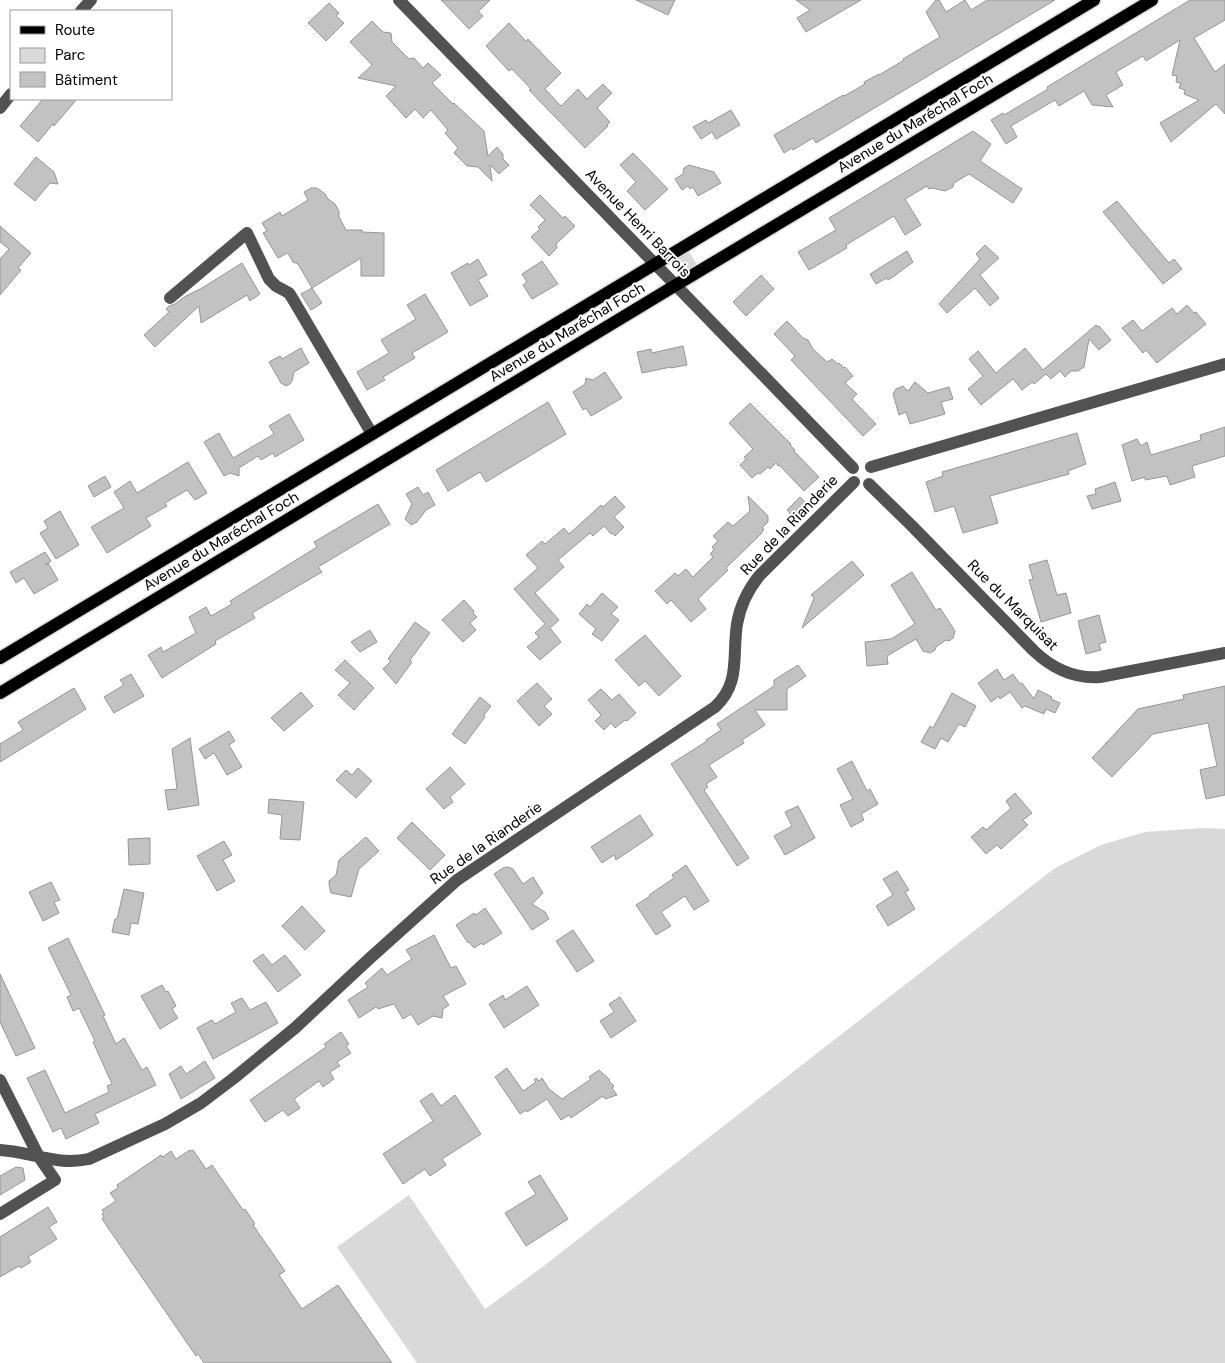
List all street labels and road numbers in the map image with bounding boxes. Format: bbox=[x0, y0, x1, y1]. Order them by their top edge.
street label: Avenue du Maréchal Foch bbox=[834, 69, 996, 177]
street label: Avenue Henri Barrois bbox=[581, 164, 695, 282]
street label: Avenue du Maréchal Foch bbox=[486, 278, 648, 386]
street label: Rue de la Rianderie bbox=[736, 470, 842, 580]
street label: Avenue du Maréchal Foch bbox=[140, 487, 302, 595]
street label: Rue du Marquisat bbox=[963, 555, 1063, 655]
street label: Rue de la Rianderie bbox=[426, 797, 546, 889]

